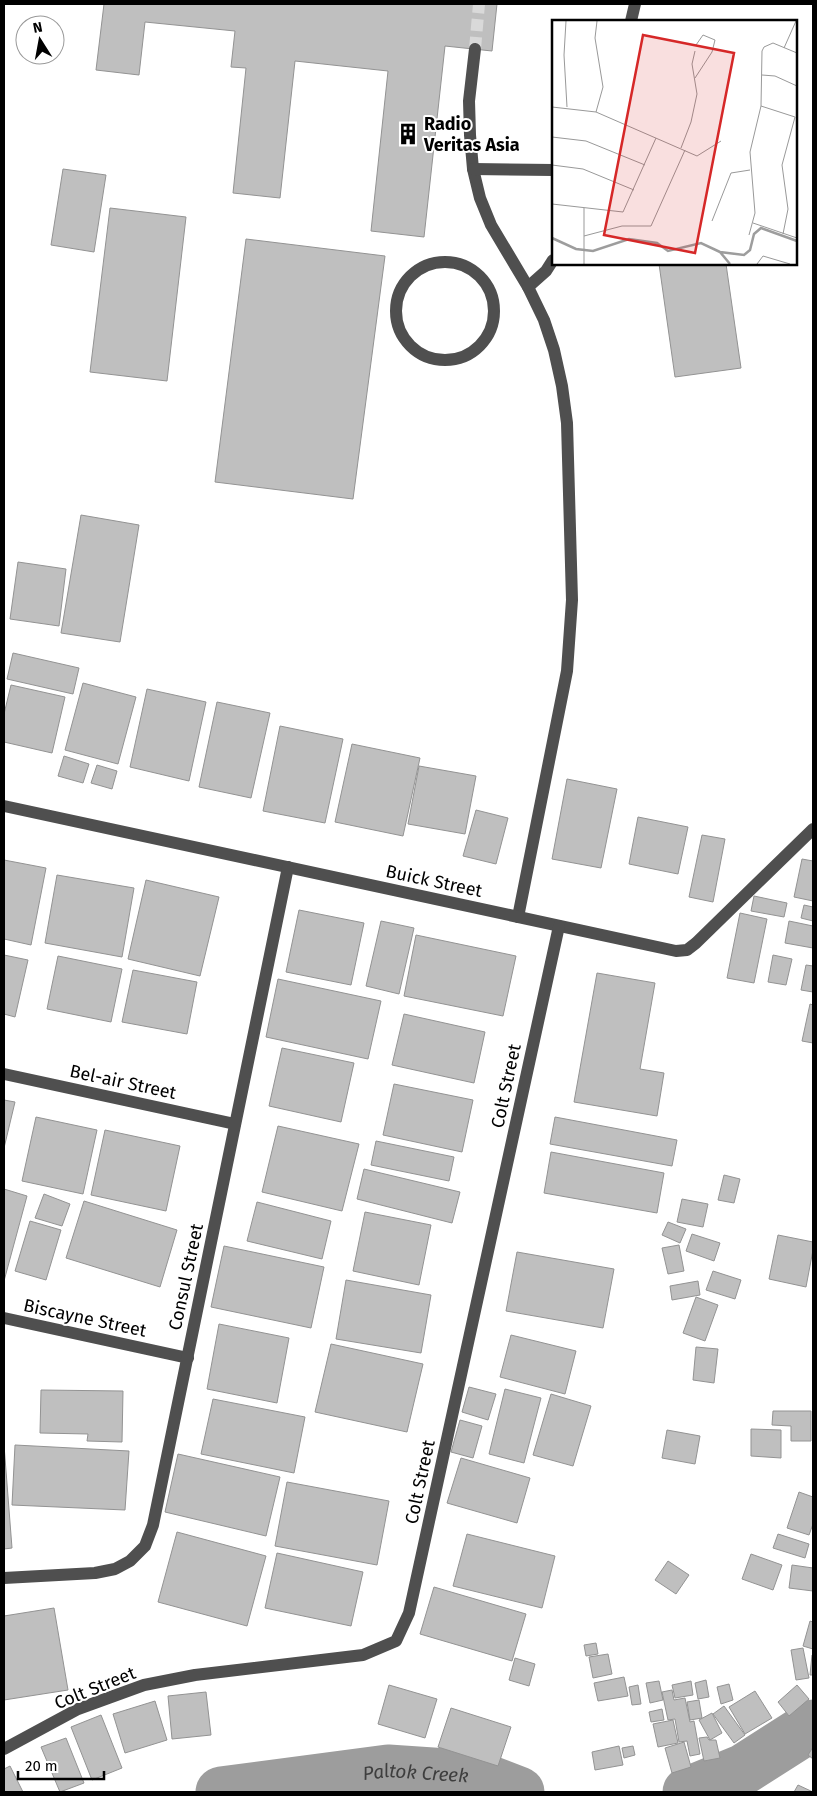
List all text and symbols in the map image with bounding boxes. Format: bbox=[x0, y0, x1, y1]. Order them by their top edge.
north arrow bbox=[15, 15, 65, 65]
text: N bbox=[31, 18, 44, 37]
inset map bbox=[552, 20, 797, 265]
place label: Radio Veritas Asia bbox=[423, 113, 520, 156]
building icon: Radio Veritas Asia bbox=[395, 121, 421, 147]
street label: Buick Street bbox=[384, 860, 485, 902]
street label: Colt Street bbox=[486, 1041, 526, 1130]
street label: Bel-air Street bbox=[68, 1060, 179, 1104]
street label: Consul Street bbox=[164, 1221, 208, 1332]
street label: Biscayne Street bbox=[21, 1294, 149, 1342]
street label: Colt Street bbox=[400, 1437, 440, 1526]
street label: Colt Street bbox=[51, 1662, 139, 1714]
scale bar bbox=[18, 1748, 104, 1780]
text: 20 m bbox=[25, 1757, 58, 1775]
water label: Paltok Creek bbox=[361, 1758, 469, 1787]

